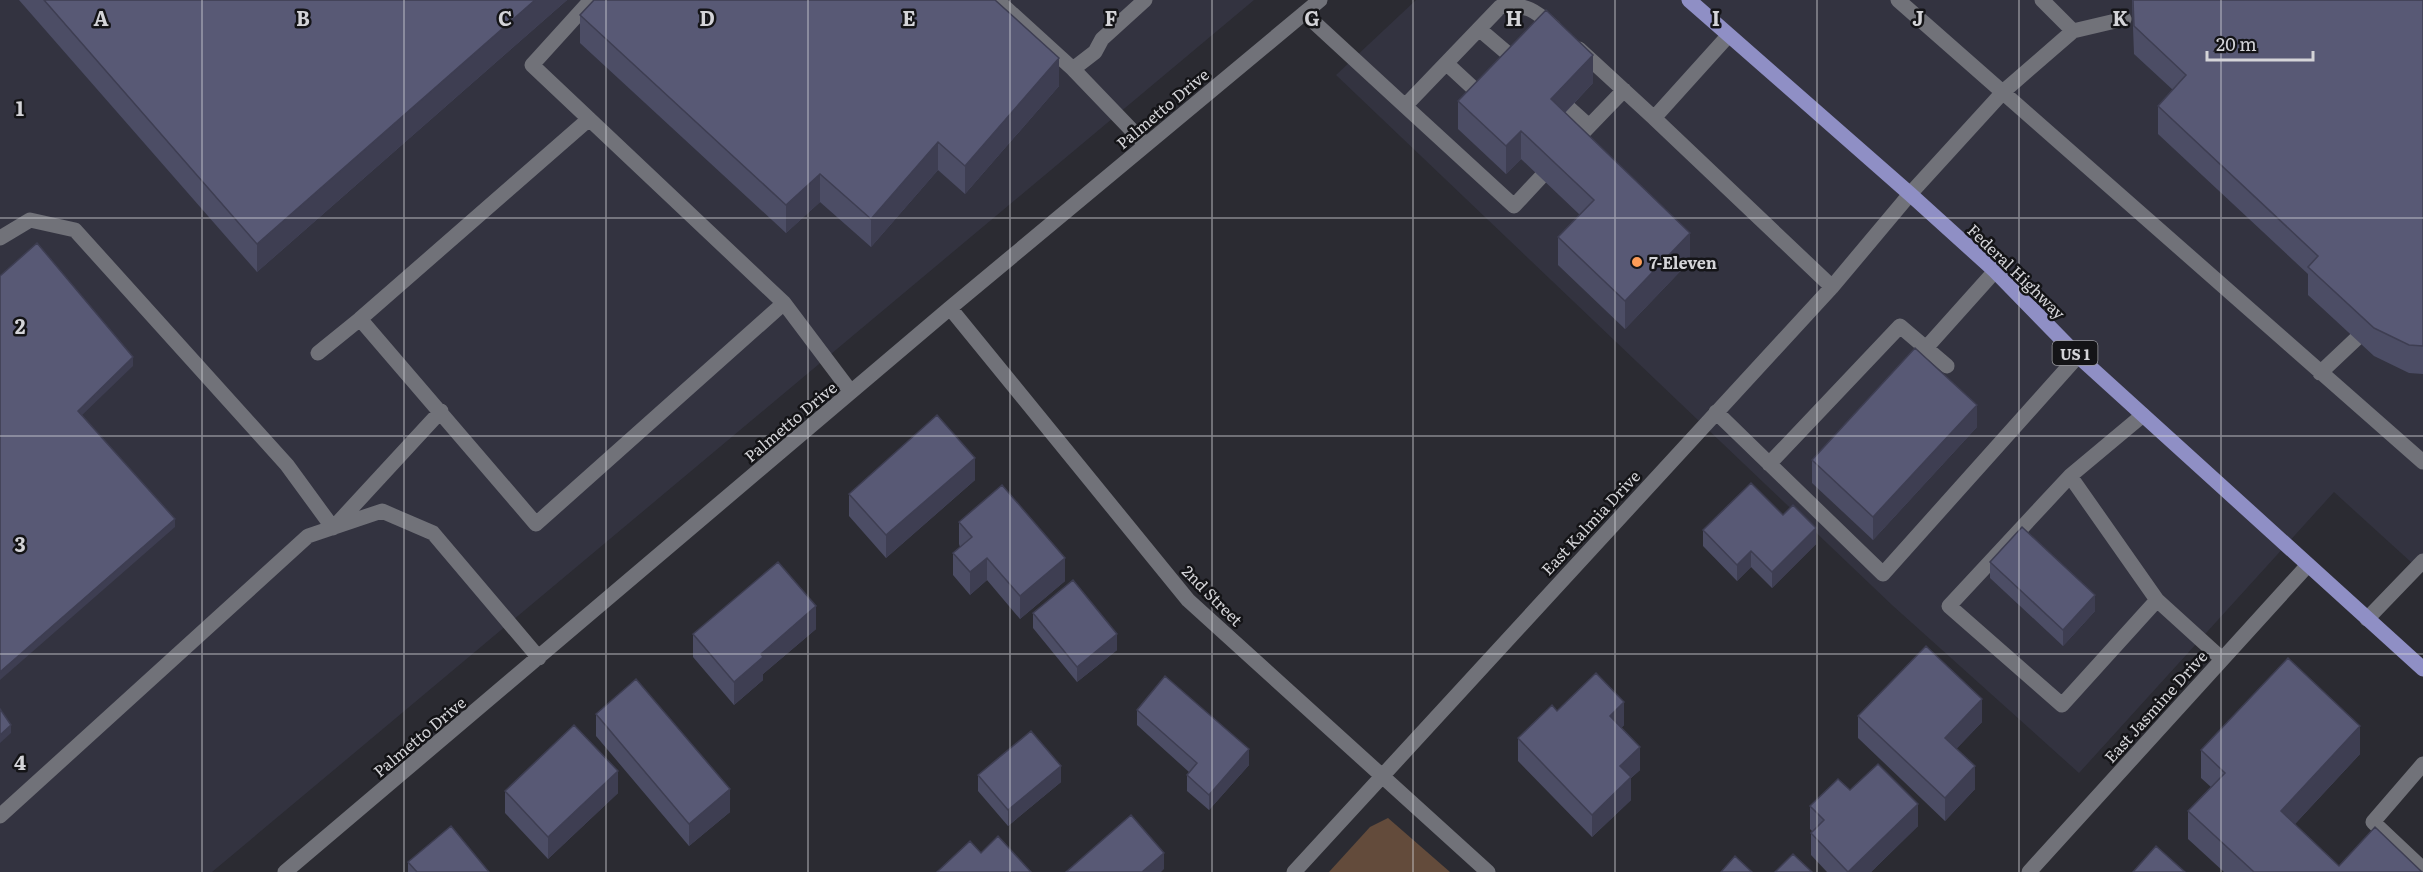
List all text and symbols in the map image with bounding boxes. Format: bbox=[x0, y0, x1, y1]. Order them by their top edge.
text: A bbox=[93, 2, 109, 32]
text: B bbox=[296, 2, 310, 32]
text: C bbox=[498, 2, 512, 32]
text: D bbox=[699, 2, 715, 32]
text: E bbox=[902, 2, 916, 32]
text: F bbox=[1105, 2, 1118, 32]
text: G bbox=[1304, 2, 1320, 32]
text: H bbox=[1506, 2, 1522, 32]
text: I bbox=[1712, 2, 1720, 32]
text: J bbox=[1912, 2, 1924, 32]
text: K bbox=[2112, 2, 2128, 32]
scale bar bbox=[2207, 24, 2314, 62]
text: 20 m bbox=[2216, 30, 2257, 57]
street label: Palmetto Drive bbox=[1110, 62, 1214, 154]
text: 1 bbox=[16, 92, 24, 122]
street label: Federal Highway bbox=[1963, 218, 2072, 325]
place label: 7-Eleven bbox=[1649, 250, 1717, 274]
marker: 7-Eleven bbox=[1630, 255, 1644, 269]
text: 2 bbox=[15, 310, 26, 340]
road number: US 1 bbox=[2052, 341, 2098, 365]
street label: Palmetto Drive bbox=[738, 375, 842, 467]
street label: East Kalmia Drive bbox=[1535, 464, 1645, 580]
text: 3 bbox=[14, 528, 26, 558]
street label: 2nd Street bbox=[1177, 559, 1249, 631]
street label: East Jasmine Drive bbox=[2098, 644, 2212, 768]
street label: Palmetto Drive bbox=[367, 690, 471, 782]
text: 4 bbox=[14, 746, 26, 776]

